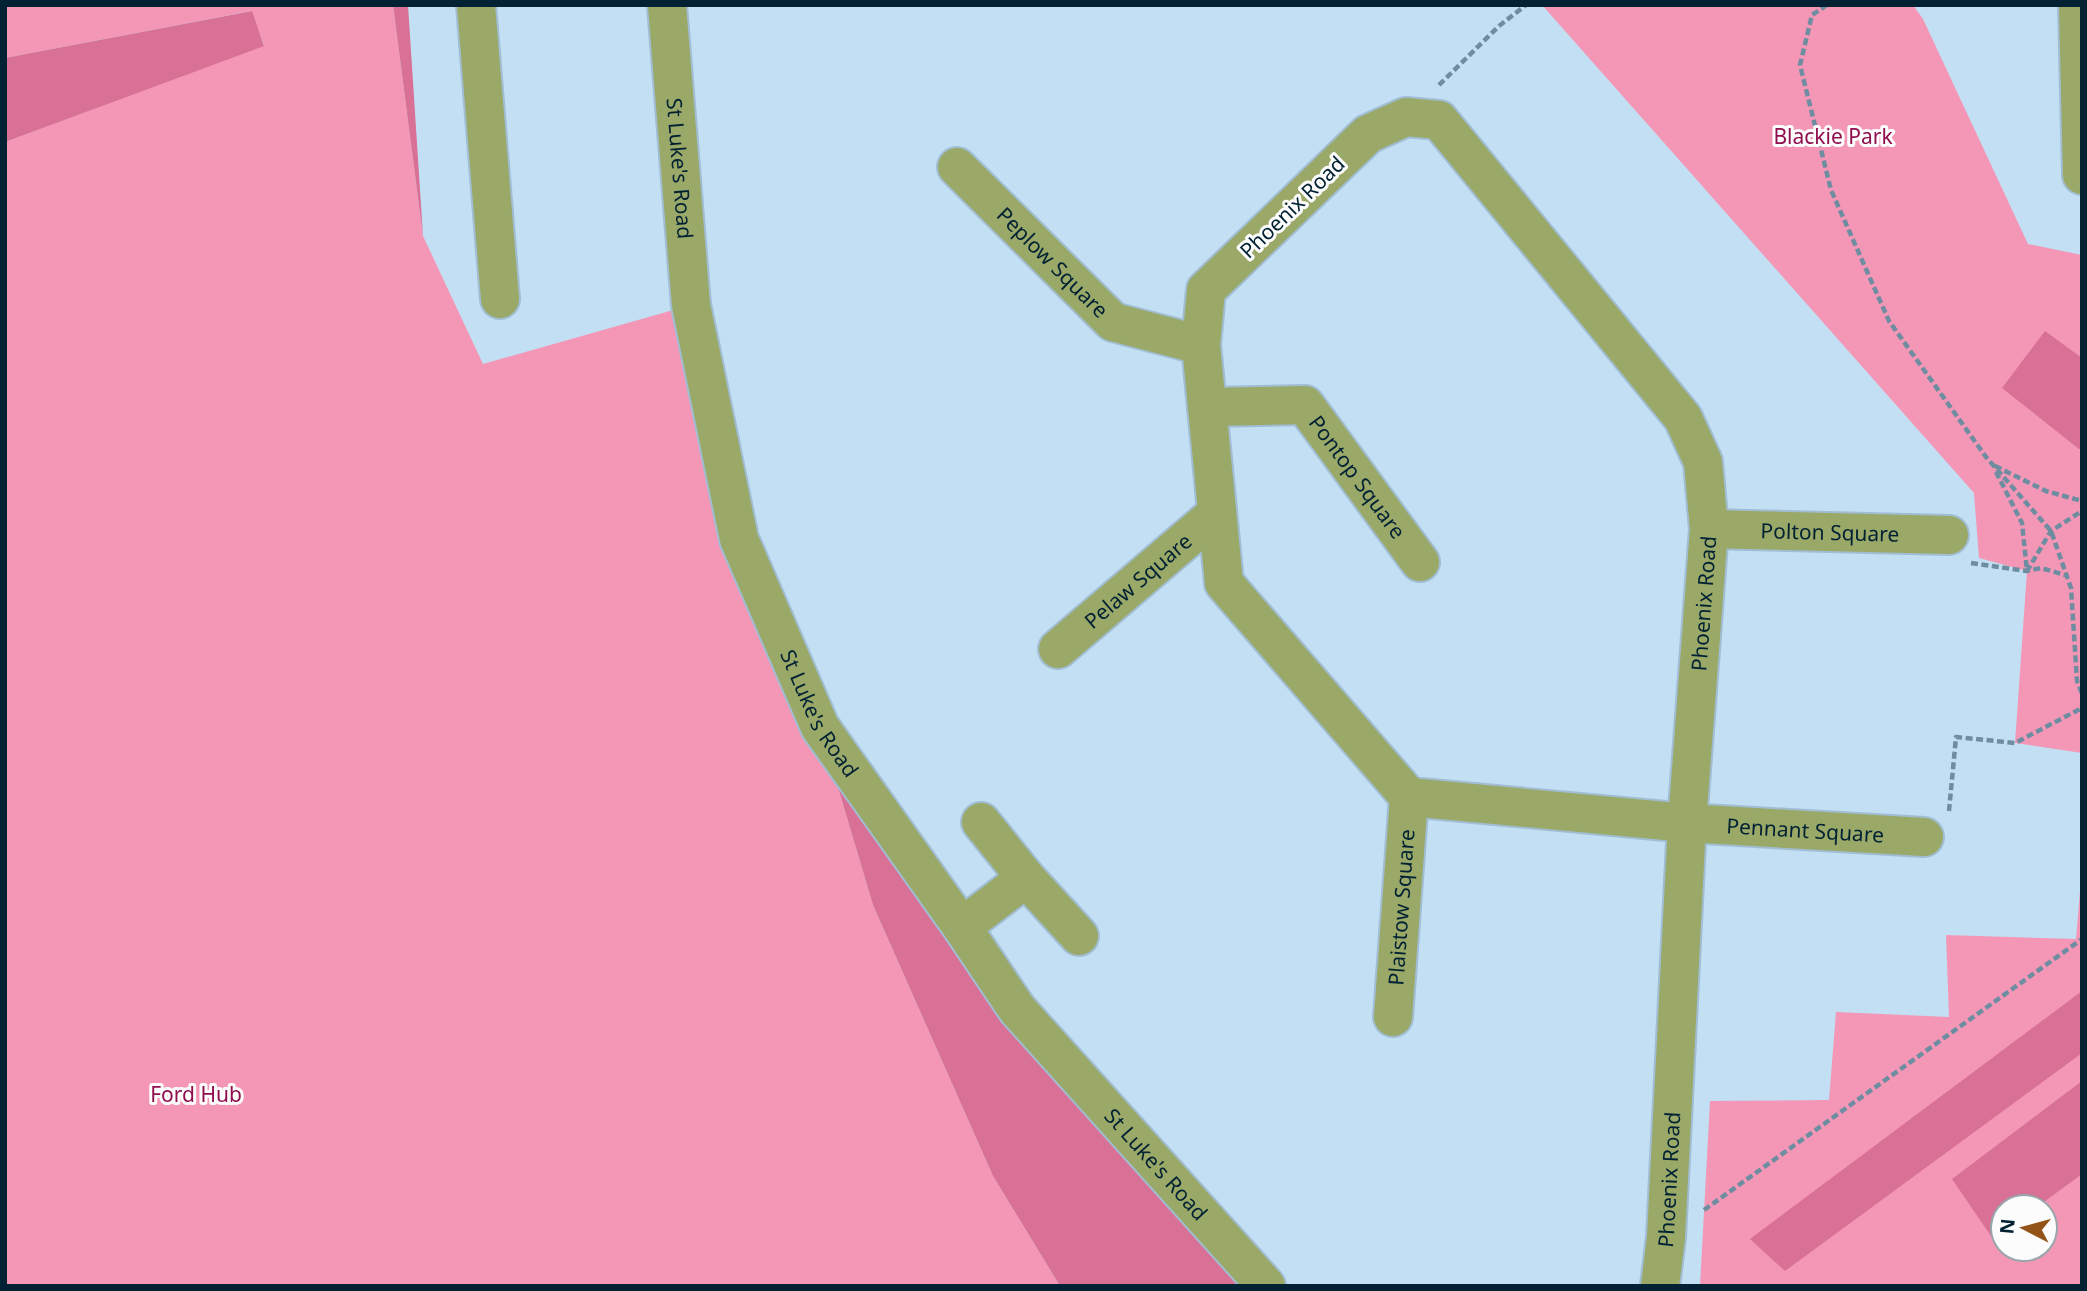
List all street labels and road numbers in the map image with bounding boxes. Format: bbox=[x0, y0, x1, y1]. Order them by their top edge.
street label: St Luke's Road bbox=[660, 97, 700, 240]
street label: Phoenix Road bbox=[1233, 150, 1351, 264]
street label: Peplow Square bbox=[991, 201, 1115, 324]
street label: Pontop Square bbox=[1303, 409, 1412, 544]
street label: Polton Square bbox=[1760, 516, 1900, 548]
street label: Pelaw Square bbox=[1078, 527, 1197, 635]
street label: Phoenix Road bbox=[1684, 535, 1722, 672]
street label: St Luke's Road bbox=[774, 645, 865, 783]
street label: Pennant Square bbox=[1726, 811, 1885, 849]
street label: Plaistow Square bbox=[1381, 828, 1421, 986]
street label: St Luke's Road bbox=[1099, 1102, 1214, 1226]
street label: Phoenix Road bbox=[1651, 1111, 1686, 1249]

